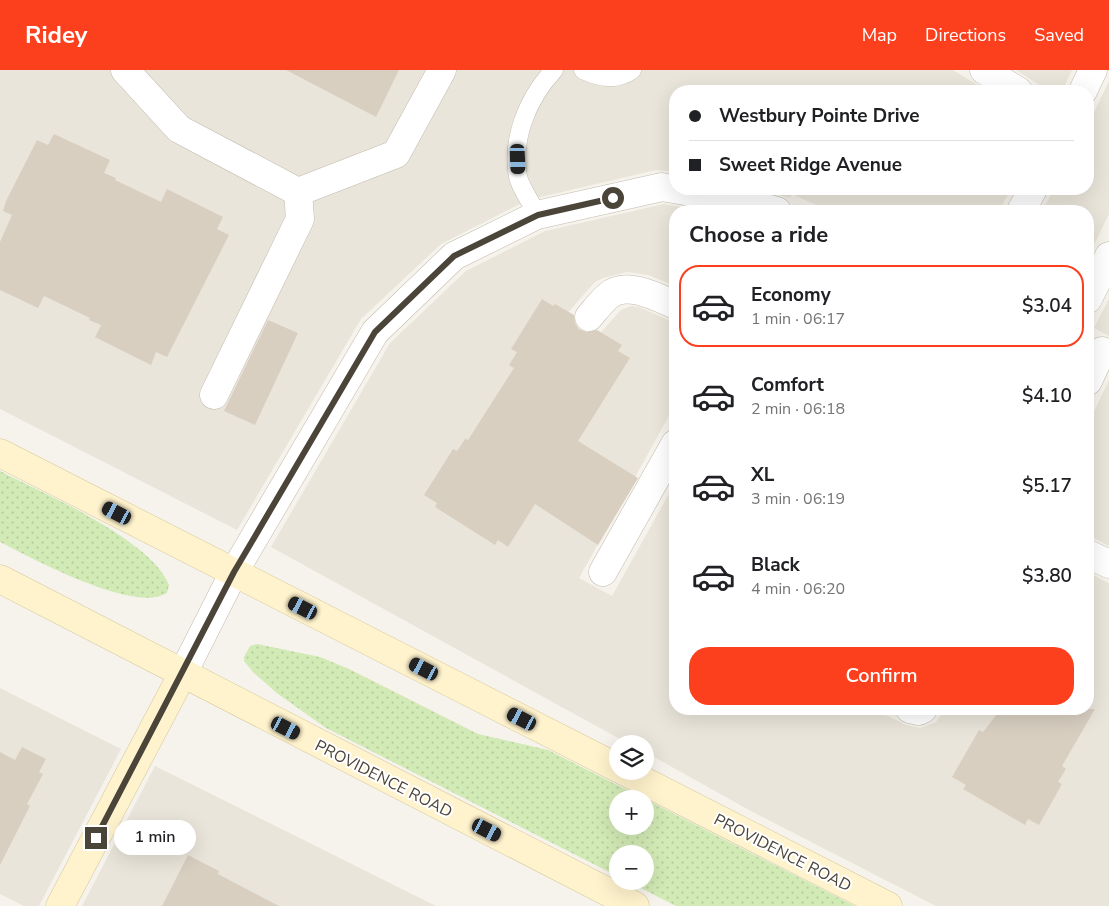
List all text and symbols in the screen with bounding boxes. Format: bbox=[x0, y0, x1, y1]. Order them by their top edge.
text: Ridey bbox=[25, 19, 87, 51]
text: Map bbox=[862, 23, 897, 47]
text: Directions bbox=[925, 23, 1006, 47]
text: Saved bbox=[1034, 23, 1084, 47]
text: Westbury Pointe Drive bbox=[719, 103, 920, 129]
car bbox=[509, 144, 526, 174]
text: Sweet Ridge Avenue bbox=[719, 152, 902, 178]
route start bbox=[602, 187, 624, 209]
text: Choose a ride bbox=[689, 220, 828, 250]
text: Economy bbox=[751, 282, 831, 308]
icon: car bbox=[691, 284, 736, 329]
text: $3.04 bbox=[1022, 293, 1072, 319]
text: 1 min · 06:17 bbox=[751, 308, 845, 330]
text: Comfort bbox=[751, 372, 824, 398]
icon: car bbox=[691, 374, 736, 419]
text: $4.10 bbox=[1022, 383, 1072, 409]
text: 2 min · 06:18 bbox=[751, 398, 845, 420]
text: XL bbox=[751, 462, 774, 488]
icon: car bbox=[691, 464, 736, 509]
text: $5.17 bbox=[1022, 473, 1072, 499]
text: 3 min · 06:19 bbox=[751, 488, 845, 510]
car bbox=[100, 500, 133, 526]
text: Black bbox=[751, 552, 800, 578]
icon: car bbox=[691, 554, 736, 599]
text: $3.80 bbox=[1022, 563, 1072, 589]
text: 4 min · 06:20 bbox=[751, 578, 845, 600]
car bbox=[286, 595, 319, 621]
button: Confirm bbox=[689, 647, 1074, 705]
car bbox=[407, 656, 440, 682]
car bbox=[505, 706, 538, 732]
car bbox=[269, 715, 302, 741]
street label: PROVIDENCE ROAD bbox=[311, 735, 456, 823]
map controls bbox=[609, 735, 654, 890]
button: layers bbox=[609, 735, 654, 780]
button: + bbox=[609, 790, 654, 835]
street label: PROVIDENCE ROAD bbox=[710, 809, 855, 897]
car bbox=[470, 817, 503, 843]
callout: 1 min bbox=[114, 820, 196, 856]
text: 1 min bbox=[135, 826, 175, 848]
route end bbox=[85, 827, 107, 849]
button: − bbox=[609, 845, 654, 890]

